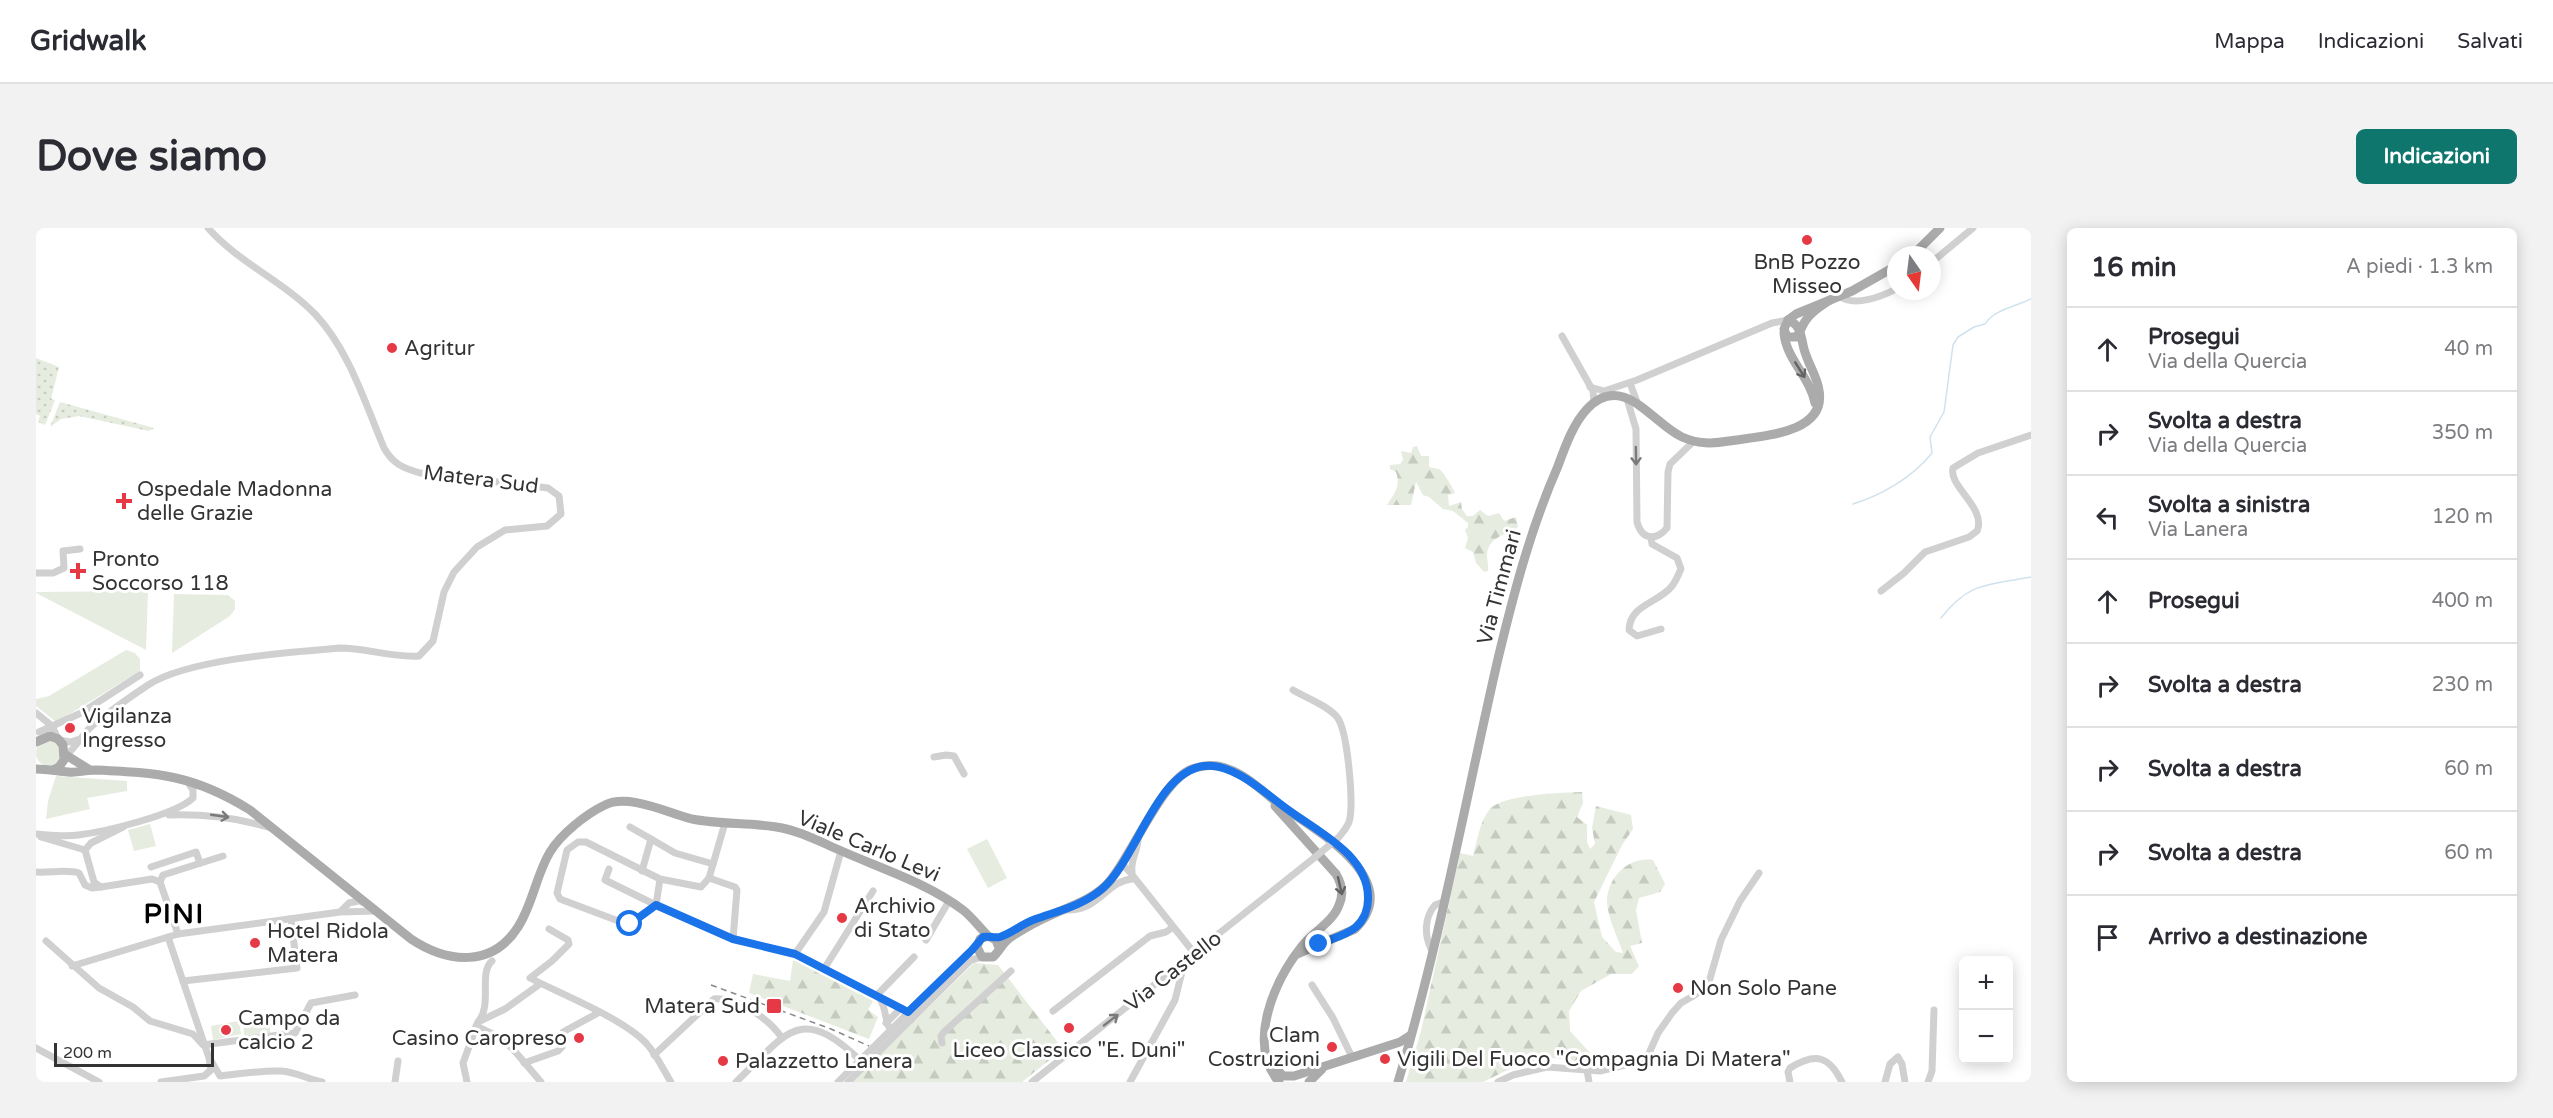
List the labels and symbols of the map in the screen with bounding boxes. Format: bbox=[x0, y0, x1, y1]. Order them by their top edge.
marker: BnB Pozzo Misseo bbox=[1800, 233, 1814, 247]
north arrow bbox=[1887, 246, 1941, 300]
place label: BnB Pozzo Misseo bbox=[1753, 250, 1861, 299]
place label: Agritur bbox=[404, 336, 475, 361]
marker: Agritur bbox=[385, 341, 399, 355]
one-way arrow bbox=[1795, 361, 1807, 378]
one-way arrow bbox=[1630, 445, 1642, 465]
street label: Matera Sud bbox=[422, 460, 540, 499]
place label: Ospedale Madonna delle Grazie bbox=[137, 477, 332, 526]
marker: Ospedale Madonna delle Grazie bbox=[115, 492, 133, 510]
street label: Via Timmari bbox=[1472, 527, 1527, 647]
place label: Pronto Soccorso 118 bbox=[92, 547, 229, 596]
marker: Pronto Soccorso 118 bbox=[69, 562, 87, 580]
place label: Vigilanza Ingresso bbox=[82, 704, 172, 753]
marker: Vigilanza Ingresso bbox=[63, 721, 77, 735]
street label: Viale Carlo Levi bbox=[794, 805, 944, 888]
one-way arrow bbox=[209, 810, 229, 821]
one-way arrow bbox=[1334, 876, 1346, 895]
place label: Archivio di Stato bbox=[854, 894, 936, 943]
district label: PINI bbox=[143, 898, 205, 931]
route start bbox=[616, 910, 642, 936]
marker: Archivio di Stato bbox=[835, 911, 849, 925]
place label: Hotel Ridola Matera bbox=[267, 919, 389, 968]
street label: Via Castello bbox=[1120, 926, 1227, 1017]
route end bbox=[1305, 930, 1331, 956]
marker: Hotel Ridola Matera bbox=[248, 936, 262, 950]
place label: Non Solo Pane bbox=[1690, 976, 1837, 1001]
marker: Non Solo Pane bbox=[1671, 981, 1685, 995]
place label: Matera Sud bbox=[644, 994, 760, 1019]
marker: Matera Sud bbox=[765, 997, 783, 1015]
place label: Campo da calcio 2 bbox=[238, 1006, 340, 1055]
one-way arrow bbox=[1103, 1013, 1119, 1026]
marker: Liceo Classico "E. Duni" bbox=[1062, 1021, 1076, 1035]
marker: Campo da calcio 2 bbox=[219, 1023, 233, 1037]
place label: Clam Costruzioni bbox=[1208, 1023, 1320, 1072]
place label: Casino Caropreso bbox=[392, 1026, 567, 1051]
marker: Casino Caropreso bbox=[572, 1031, 586, 1045]
place label: Liceo Classico "E. Duni" bbox=[953, 1038, 1185, 1063]
scale bar bbox=[54, 1040, 214, 1068]
marker: Clam Costruzioni bbox=[1325, 1040, 1339, 1054]
place label: Vigili Del Fuoco "Compagnia Di Matera" bbox=[1397, 1047, 1791, 1072]
place label: Palazzetto Lanera bbox=[735, 1049, 913, 1074]
marker: Vigili Del Fuoco "Compagnia Di Matera" bbox=[1378, 1052, 1392, 1066]
marker: Palazzetto Lanera bbox=[716, 1054, 730, 1068]

